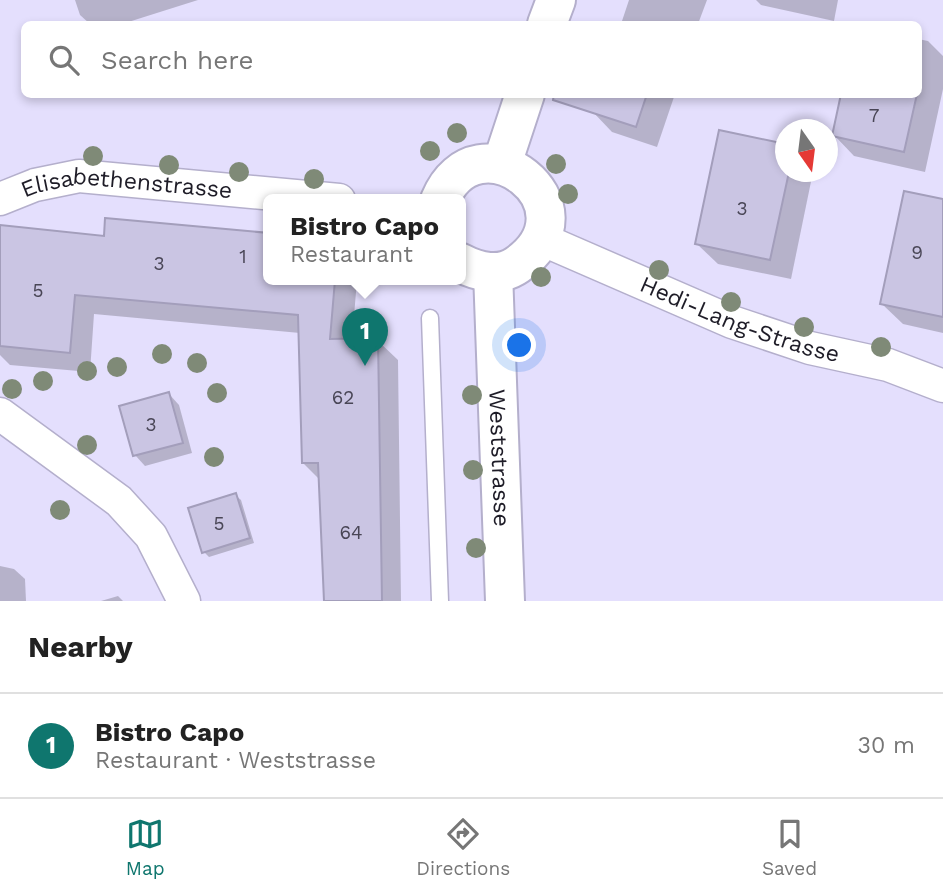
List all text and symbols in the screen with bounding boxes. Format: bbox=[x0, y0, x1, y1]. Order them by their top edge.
search box bbox=[21, 21, 922, 98]
icon: search bbox=[45, 41, 83, 79]
text: Search here bbox=[101, 45, 253, 75]
house number: 7 bbox=[869, 104, 879, 127]
north arrow bbox=[775, 119, 838, 182]
street label: Elisabethenstrasse bbox=[17, 162, 234, 204]
popup bbox=[263, 194, 466, 285]
house number: 3 bbox=[736, 197, 748, 220]
text: Bistro Capo bbox=[290, 211, 439, 241]
text: Restaurant bbox=[290, 241, 413, 268]
house number: 9 bbox=[911, 241, 923, 264]
house number: 1 bbox=[239, 245, 247, 268]
house number: 3 bbox=[153, 252, 165, 275]
street label: Hedi-Lang-Strasse bbox=[636, 270, 842, 368]
house number: 5 bbox=[32, 279, 44, 302]
pin: 1 bbox=[342, 308, 388, 366]
your location bbox=[502, 328, 536, 362]
house number: 62 bbox=[332, 386, 354, 409]
street label: Weststrasse bbox=[484, 389, 516, 527]
house number: 3 bbox=[145, 413, 157, 436]
house number: 5 bbox=[213, 512, 225, 535]
house number: 64 bbox=[339, 521, 363, 544]
text: Nearby bbox=[28, 629, 133, 664]
text: Bistro Capo bbox=[95, 717, 244, 747]
text: 1 bbox=[46, 732, 56, 759]
text: 30 m bbox=[858, 732, 915, 759]
text: Restaurant · Weststrasse bbox=[95, 747, 376, 774]
tab: Map bbox=[126, 815, 165, 880]
tab: Directions bbox=[416, 815, 510, 880]
tab: Saved bbox=[762, 815, 817, 880]

